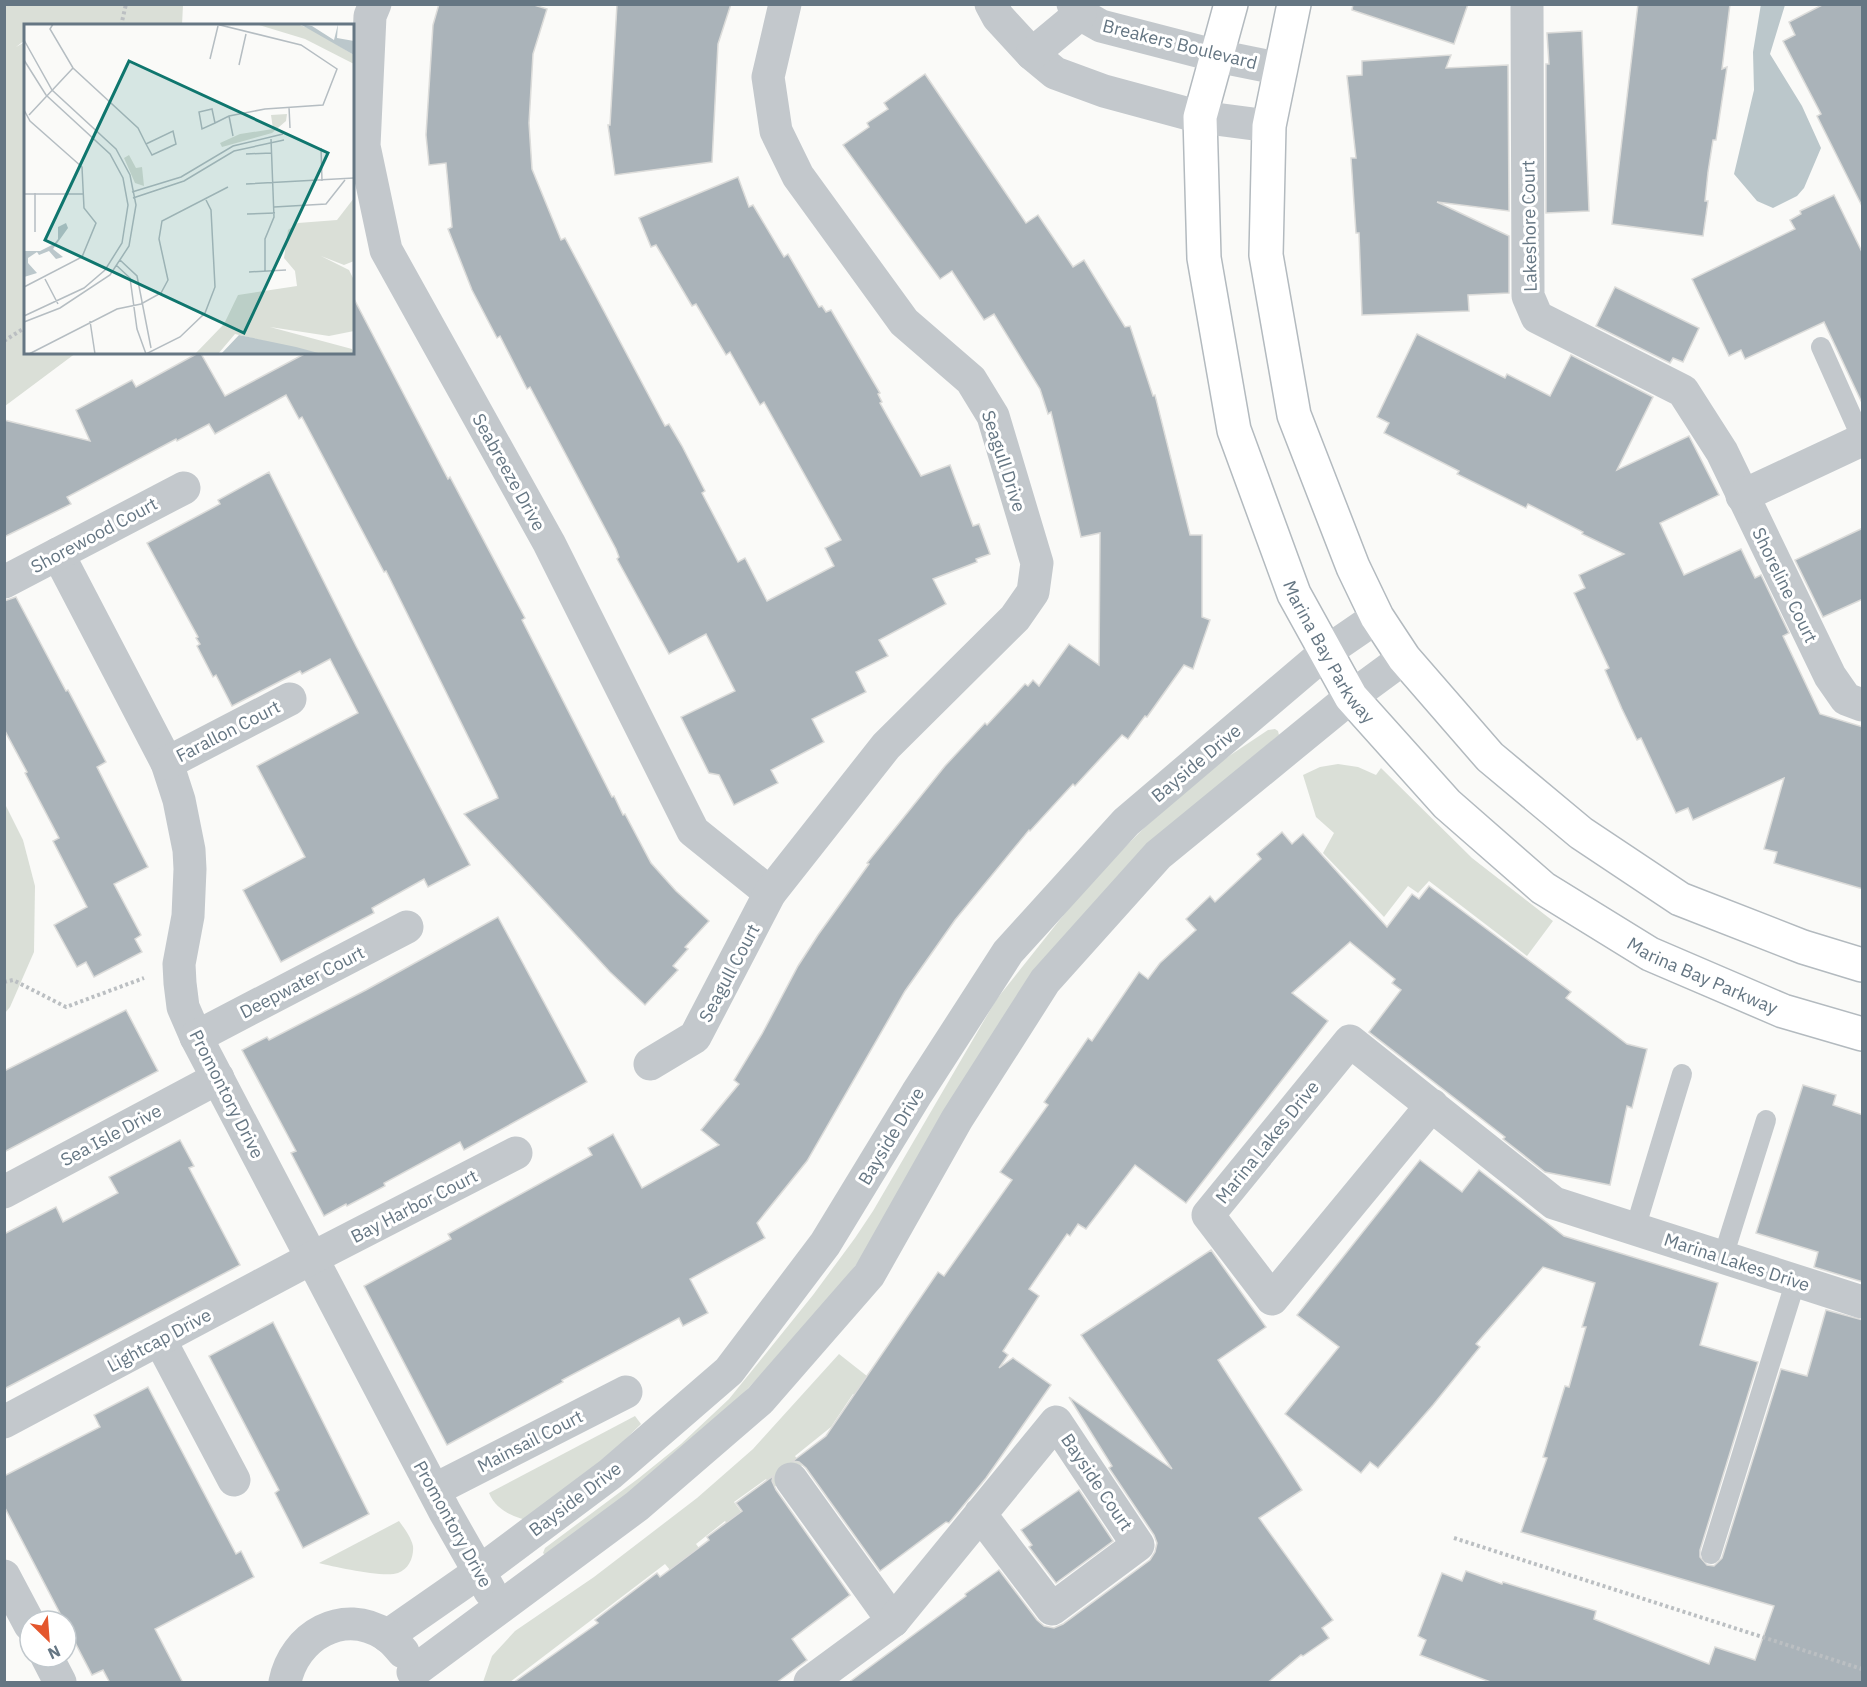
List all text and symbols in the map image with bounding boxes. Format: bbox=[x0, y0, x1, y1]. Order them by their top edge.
street label: Breakers Boulevard bbox=[1100, 14, 1260, 74]
inset map bbox=[24, 24, 354, 354]
street label: Lakeshore Court bbox=[1516, 160, 1542, 292]
street label: Seagull Drive bbox=[977, 407, 1031, 515]
street label: Seabreeze Drive bbox=[467, 409, 551, 535]
street label: Shorewood Court bbox=[27, 492, 161, 578]
street label: Shoreline Court bbox=[1747, 524, 1823, 646]
street label: Marina Bay Parkway bbox=[1278, 577, 1380, 728]
street label: Farallon Court bbox=[172, 695, 284, 767]
street label: Bayside Drive bbox=[1147, 719, 1246, 807]
street label: Seagull Court bbox=[693, 920, 765, 1026]
street label: Marina Bay Parkway bbox=[1623, 931, 1781, 1019]
street label: Deepwater Court bbox=[236, 941, 368, 1023]
street label: Promontory Drive bbox=[185, 1026, 269, 1162]
street label: Marina Lakes Drive bbox=[1210, 1076, 1324, 1208]
street label: Bayside Drive bbox=[853, 1083, 929, 1189]
street label: Sea Isle Drive bbox=[57, 1099, 165, 1171]
street label: Bay Harbor Court bbox=[347, 1164, 481, 1248]
street label: Marina Lakes Drive bbox=[1661, 1228, 1813, 1296]
street label: Lightcap Drive bbox=[103, 1303, 215, 1377]
street label: Mainsail Court bbox=[473, 1405, 587, 1477]
street label: Bayside Court bbox=[1056, 1429, 1138, 1535]
street label: Promontory Drive bbox=[409, 1457, 497, 1592]
street label: Bayside Drive bbox=[524, 1457, 626, 1541]
north arrow bbox=[18, 1609, 78, 1669]
text: N bbox=[45, 1641, 64, 1664]

